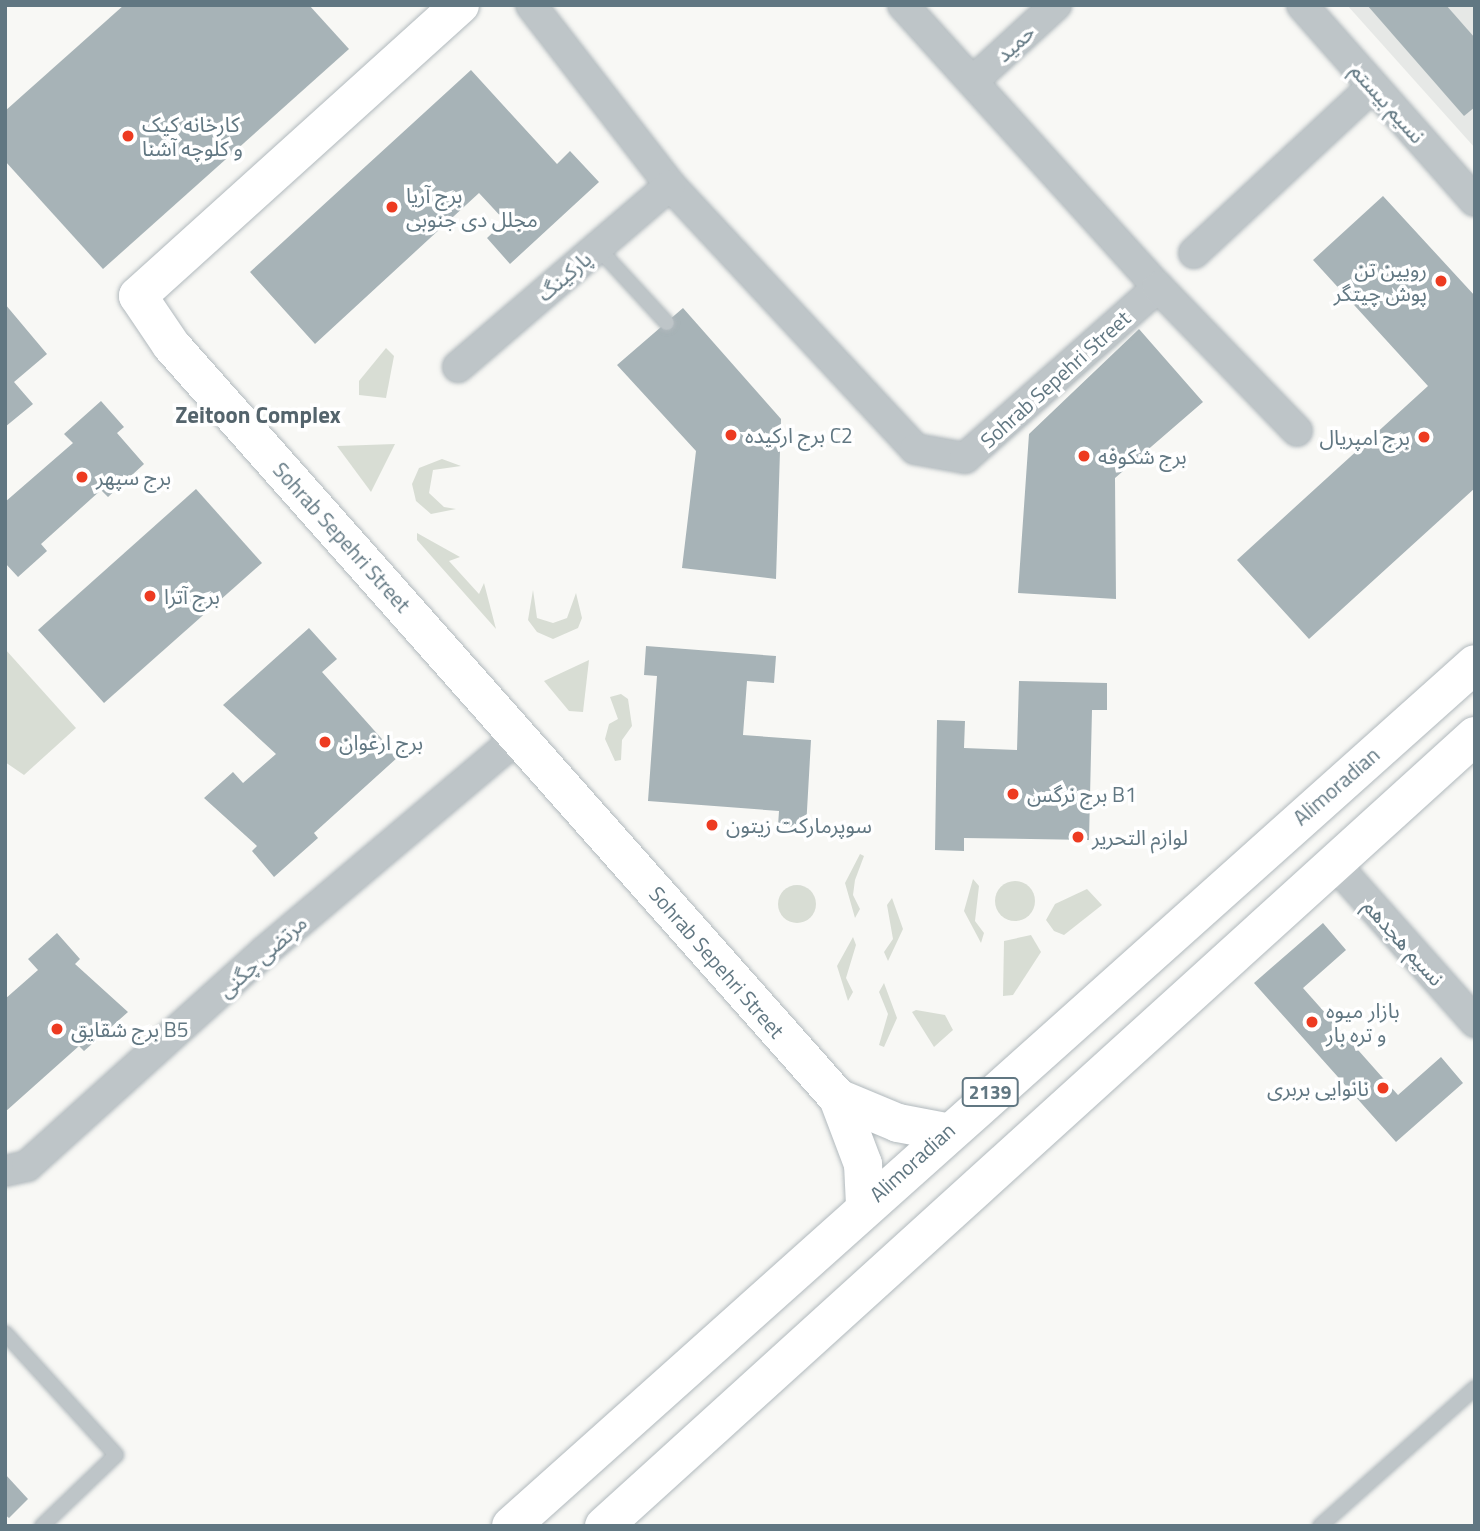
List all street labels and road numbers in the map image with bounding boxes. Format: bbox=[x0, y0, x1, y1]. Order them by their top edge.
street label: حمید bbox=[990, 19, 1040, 67]
street label: نسیم بیستم bbox=[1346, 58, 1430, 148]
street label: پارکینگ bbox=[532, 246, 596, 306]
street label: Sohrab Sepehri Street bbox=[975, 305, 1135, 453]
street label: Sohrab Sepehri Street bbox=[268, 457, 416, 617]
street label: Alimoradian bbox=[1288, 742, 1384, 830]
street label: Sohrab Sepehri Street bbox=[644, 881, 790, 1043]
street label: نسیم هجدهم bbox=[1358, 893, 1450, 991]
street label: مرتضی چگنی bbox=[212, 910, 312, 1002]
road number: 2139 bbox=[960, 1076, 1020, 1108]
street label: Alimoradian bbox=[864, 1117, 960, 1207]

